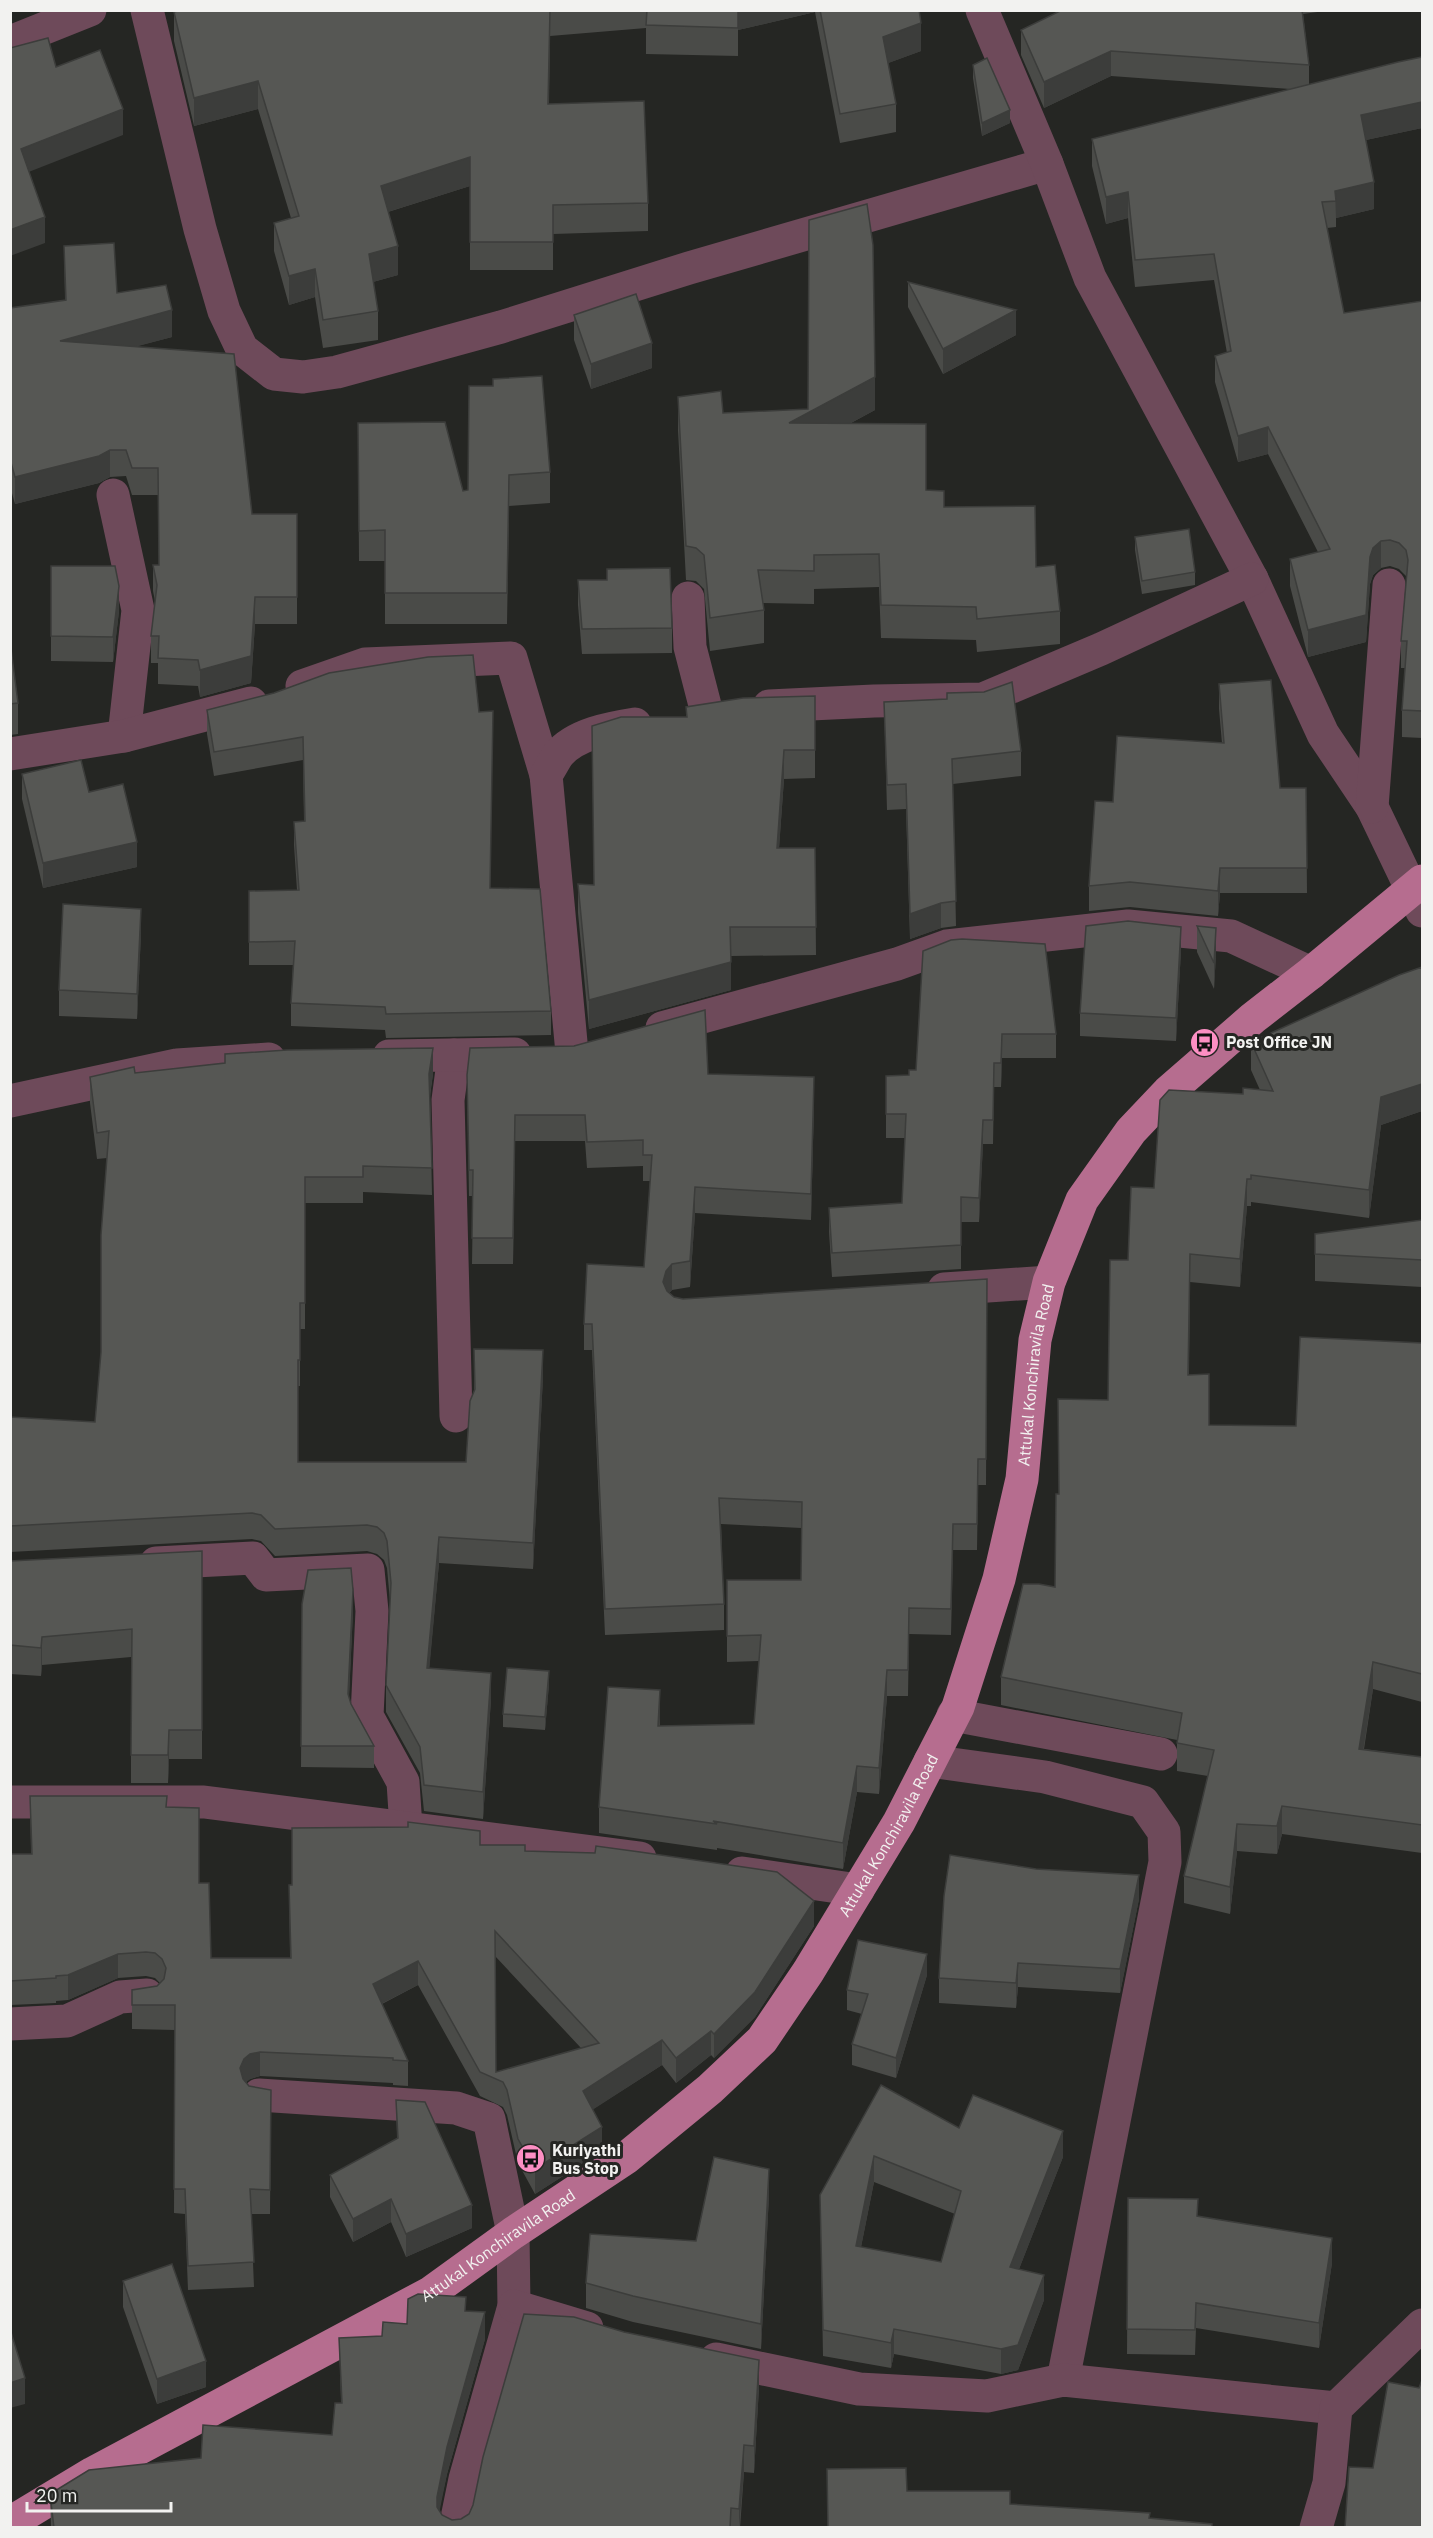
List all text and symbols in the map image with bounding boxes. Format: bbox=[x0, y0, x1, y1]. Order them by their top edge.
bus stop icon: Post Office JN bbox=[1189, 1026, 1221, 1058]
place label: Post Office JN bbox=[1226, 1032, 1332, 1052]
street label: Attukal Konchiravila Road bbox=[1013, 1282, 1058, 1467]
street label: Attukal Konchiravila Road bbox=[834, 1750, 942, 1920]
place label: Kuriyathi Bus Stop bbox=[552, 2140, 621, 2178]
bus stop icon: Kuriyathi Bus Stop bbox=[515, 2143, 547, 2175]
street label: Attukal Konchiravila Road bbox=[417, 2184, 579, 2306]
scale bar bbox=[27, 2475, 171, 2513]
text: 20 m bbox=[36, 2484, 78, 2507]

